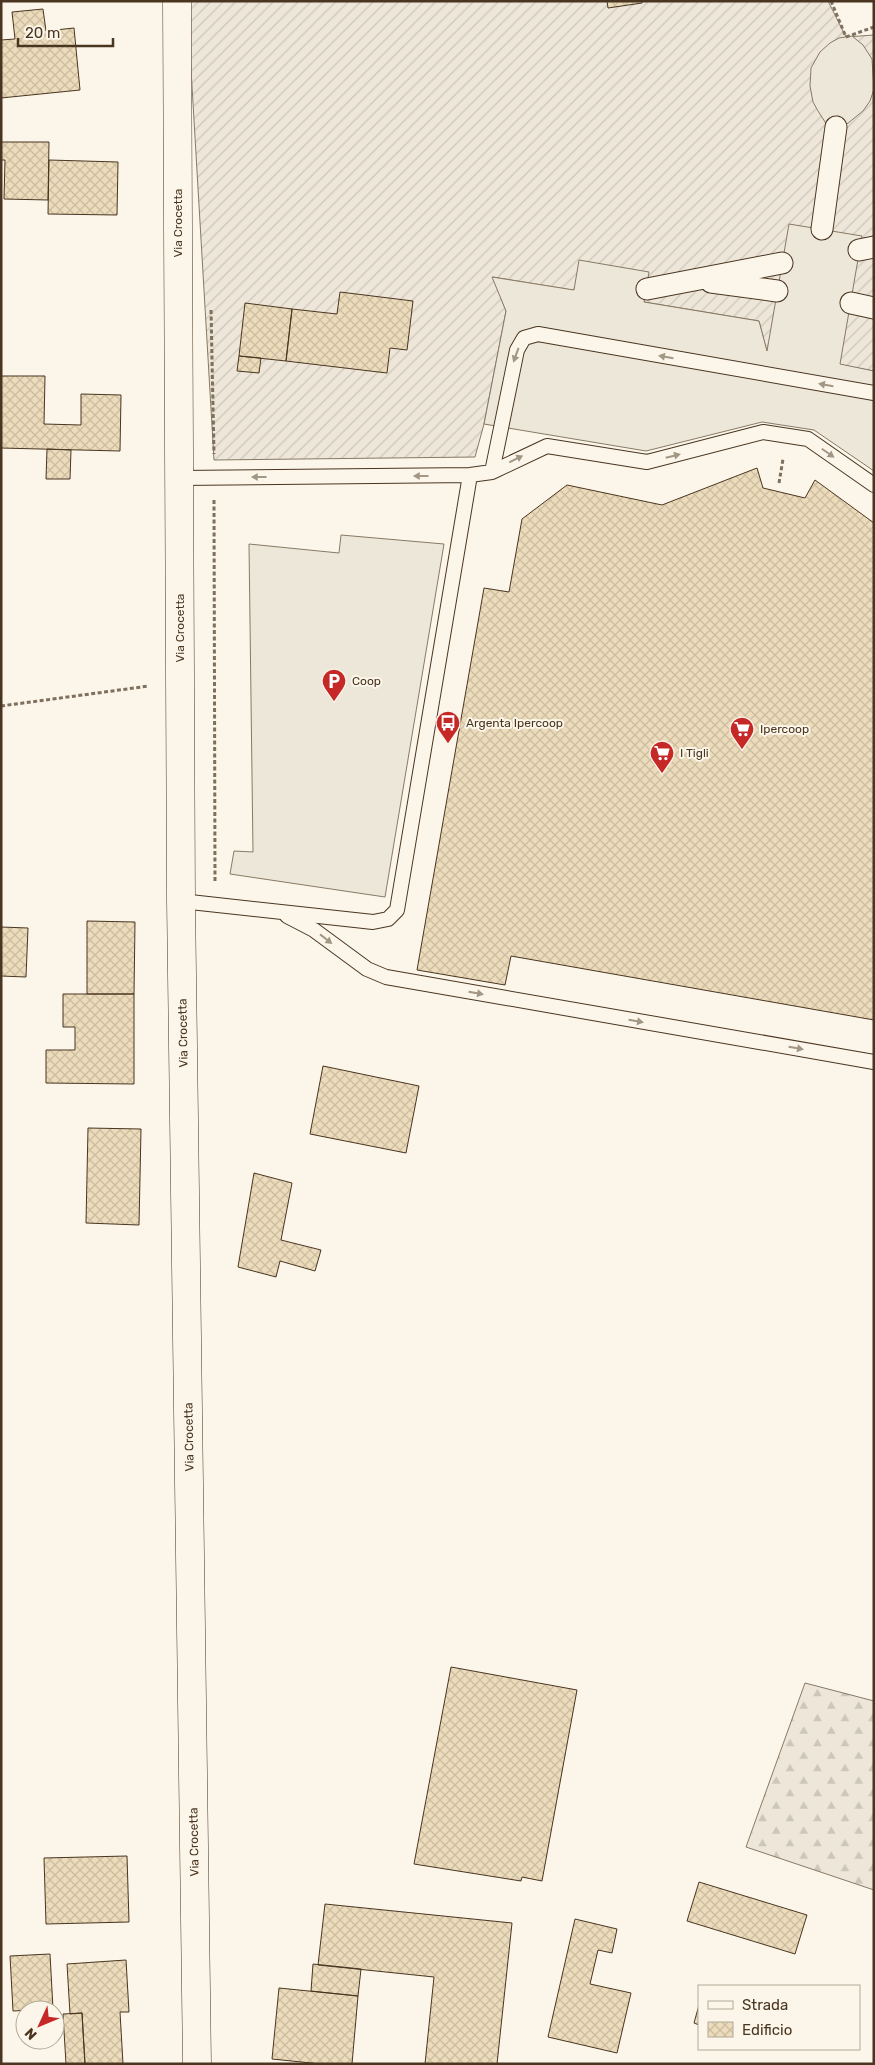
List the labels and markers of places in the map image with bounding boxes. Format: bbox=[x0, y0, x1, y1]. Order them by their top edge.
parking icon: Coop bbox=[321, 668, 347, 702]
place label: Coop bbox=[352, 674, 381, 688]
bus stop icon: Argenta Ipercoop bbox=[435, 710, 461, 744]
place label: Argenta Ipercoop bbox=[466, 716, 563, 730]
supermarket icon: Ipercoop bbox=[729, 716, 755, 750]
place label: Ipercoop bbox=[760, 722, 809, 736]
supermarket icon: I Tigli bbox=[649, 740, 675, 774]
place label: I Tigli bbox=[680, 746, 709, 760]

